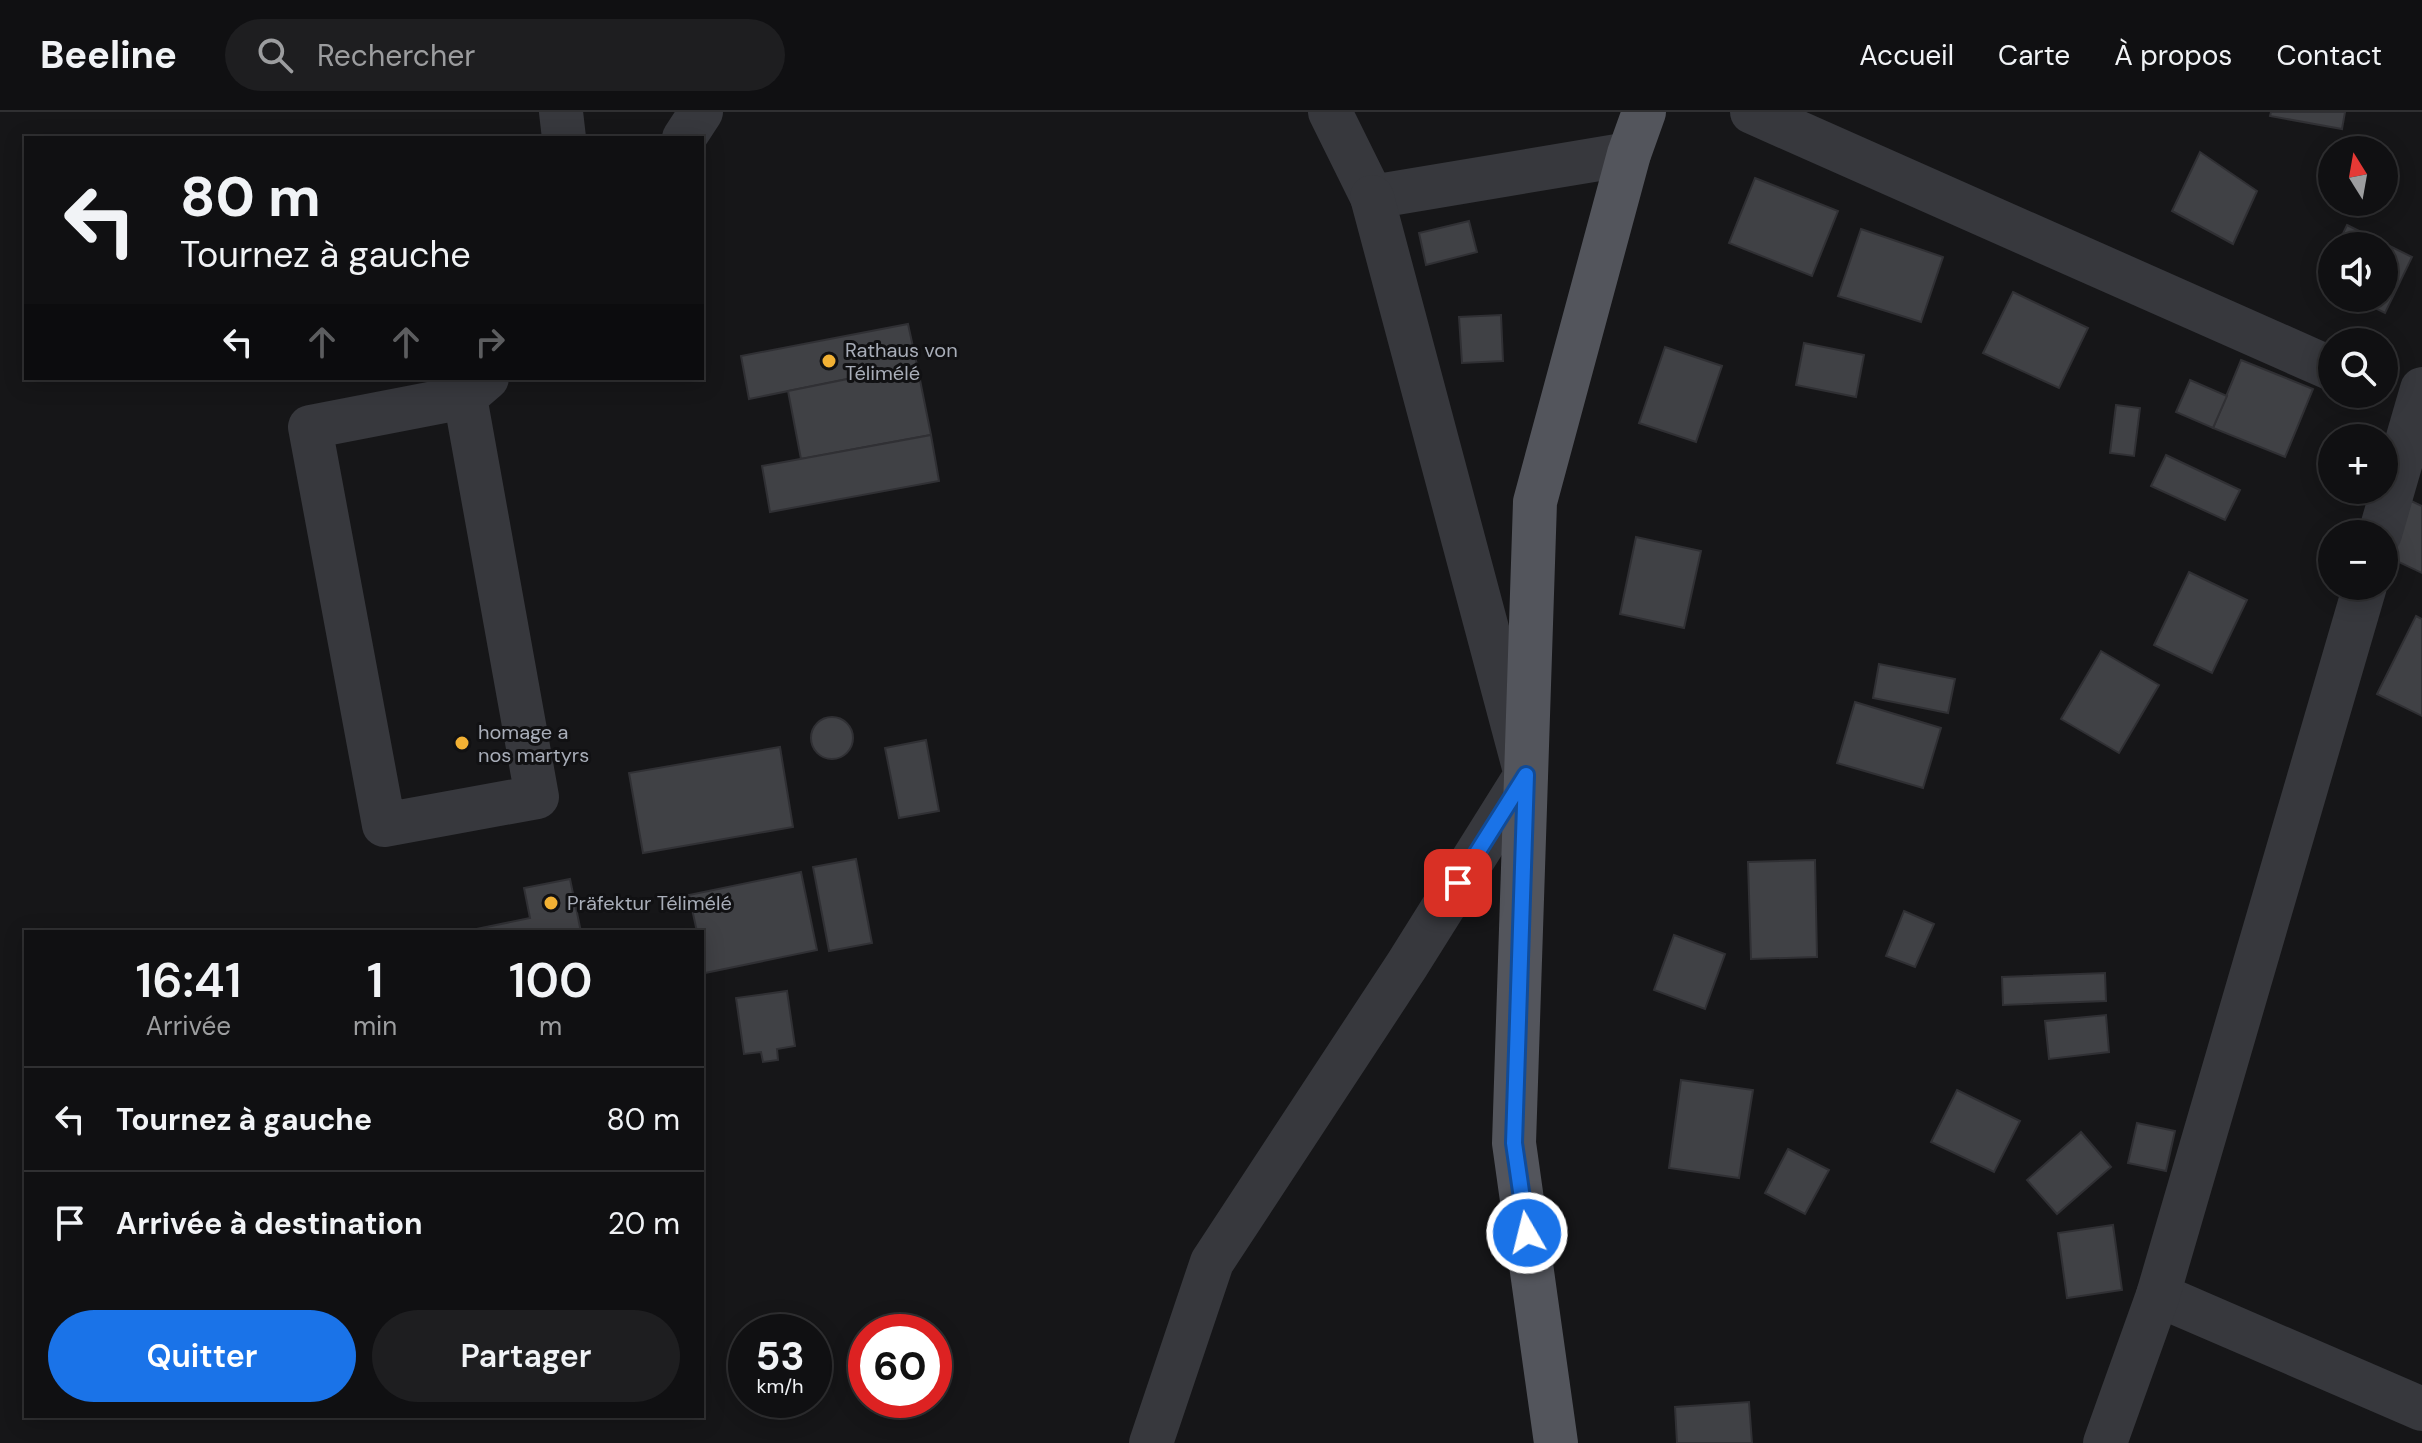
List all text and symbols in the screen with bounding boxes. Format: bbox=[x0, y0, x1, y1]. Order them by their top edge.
search box bbox=[225, 19, 785, 91]
text: Beeline bbox=[40, 30, 177, 80]
icon: search bbox=[253, 33, 297, 77]
text: Rechercher bbox=[317, 36, 475, 75]
text: Accueil bbox=[1859, 37, 1954, 74]
text: Carte bbox=[1998, 37, 2070, 74]
text: À propos bbox=[2114, 37, 2232, 74]
text: Contact bbox=[2276, 37, 2382, 74]
north arrow bbox=[2318, 136, 2398, 216]
map controls bbox=[2318, 136, 2398, 600]
text: 80 m bbox=[180, 160, 321, 233]
icon: left bbox=[48, 168, 152, 272]
text: Tournez à gauche bbox=[180, 231, 471, 278]
button: sound bbox=[2318, 232, 2398, 312]
icon: left bbox=[216, 320, 260, 364]
icon: ahead bbox=[300, 320, 344, 364]
icon: ahead bbox=[384, 320, 428, 364]
icon: right bbox=[468, 320, 512, 364]
button: search bbox=[2318, 328, 2398, 408]
place label: Rathaus von Télimélé bbox=[845, 337, 958, 386]
marker: Rathaus von Télimélé bbox=[820, 352, 838, 370]
button: + bbox=[2318, 424, 2398, 504]
button: − bbox=[2318, 520, 2398, 600]
place label: homage a nos martyrs bbox=[478, 719, 589, 768]
marker: homage a nos martyrs bbox=[453, 734, 471, 752]
pin bbox=[1424, 849, 1492, 917]
icon: arrive bbox=[1436, 861, 1480, 905]
place label: Präfektur Télimélé bbox=[567, 890, 732, 916]
marker: Präfektur Télimélé bbox=[542, 894, 560, 912]
text: 16:41 bbox=[136, 949, 241, 1012]
text: 1 bbox=[367, 949, 383, 1012]
text: 100 bbox=[509, 949, 592, 1012]
text: Arrivée bbox=[146, 1009, 231, 1043]
text: min bbox=[353, 1009, 397, 1043]
text: m bbox=[539, 1009, 562, 1043]
icon: left bbox=[48, 1097, 92, 1141]
text: Tournez à gauche bbox=[116, 1100, 372, 1139]
text: 80 m bbox=[607, 1100, 680, 1139]
position arrow bbox=[1485, 1191, 1569, 1275]
icon: arrive bbox=[48, 1201, 92, 1245]
text: Arrivée à destination bbox=[116, 1204, 422, 1243]
text: 20 m bbox=[608, 1204, 680, 1243]
button: Quitter bbox=[48, 1310, 356, 1402]
button: Partager bbox=[372, 1310, 680, 1402]
speed limit sign: 60 bbox=[848, 1314, 952, 1418]
text: 53 bbox=[756, 1330, 805, 1382]
text: km/h bbox=[756, 1373, 804, 1399]

